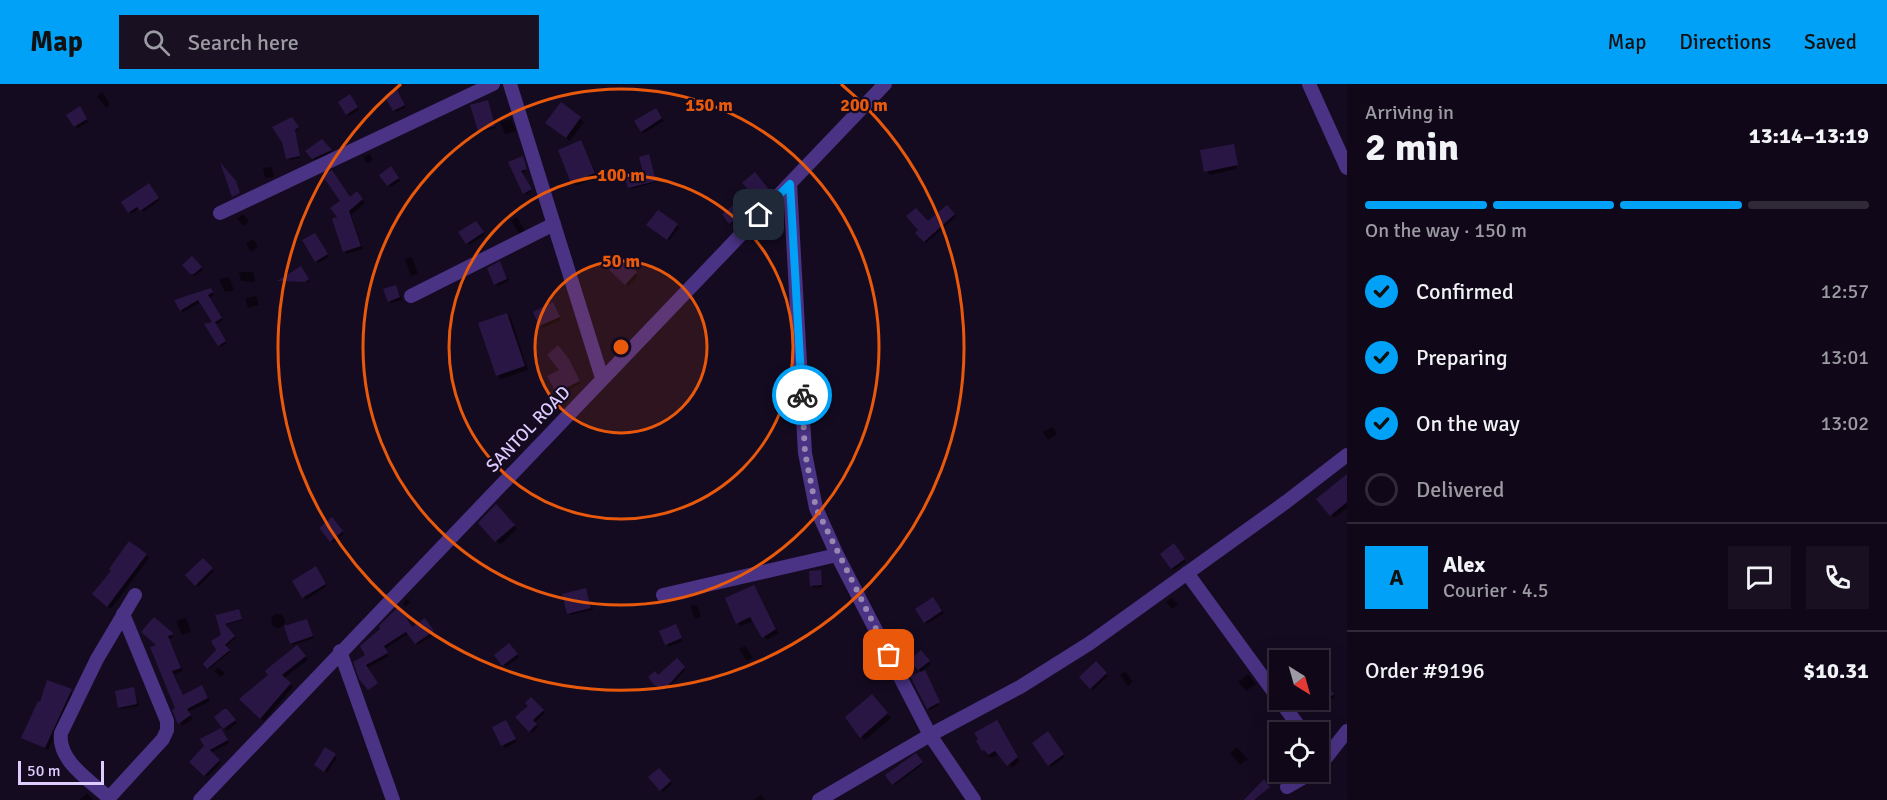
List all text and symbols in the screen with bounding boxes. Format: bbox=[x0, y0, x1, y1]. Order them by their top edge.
search box bbox=[119, 15, 539, 69]
text: Map bbox=[30, 25, 83, 59]
icon: search bbox=[140, 26, 173, 59]
text: Search here bbox=[188, 29, 299, 56]
text: Map bbox=[1608, 29, 1646, 55]
text: Directions bbox=[1679, 29, 1771, 55]
text: Saved bbox=[1804, 29, 1857, 55]
text: 150 m bbox=[685, 94, 733, 116]
text: 200 m bbox=[840, 94, 888, 116]
text: Arriving in bbox=[1365, 100, 1454, 125]
text: 13:14–13:19 bbox=[1749, 122, 1869, 149]
text: 2 min bbox=[1365, 123, 1459, 171]
text: 100 m bbox=[597, 164, 645, 186]
pin bbox=[733, 189, 784, 240]
icon: home bbox=[742, 198, 775, 231]
text: On the way · 150 m bbox=[1365, 218, 1527, 243]
text: 50 m bbox=[602, 250, 640, 272]
icon: check bbox=[1365, 275, 1398, 308]
text: Confirmed bbox=[1416, 278, 1514, 305]
text: 12:57 bbox=[1820, 279, 1869, 304]
centre of rings bbox=[611, 337, 631, 357]
icon: check bbox=[1365, 341, 1398, 374]
text: Preparing bbox=[1416, 344, 1508, 371]
text: 13:01 bbox=[1820, 345, 1869, 370]
courier bbox=[772, 365, 832, 425]
icon: bike bbox=[786, 379, 819, 412]
street label: SANTOL ROAD bbox=[481, 381, 575, 477]
icon: check bbox=[1365, 407, 1398, 440]
text: On the way bbox=[1416, 410, 1520, 437]
text: 13:02 bbox=[1820, 411, 1869, 436]
text: Delivered bbox=[1416, 476, 1504, 503]
button: chat bbox=[1728, 546, 1791, 609]
button: phone bbox=[1806, 546, 1869, 609]
text: Alex bbox=[1443, 551, 1485, 578]
text: A bbox=[1389, 564, 1404, 591]
text: Courier · 4.5 bbox=[1443, 578, 1549, 603]
pin bbox=[863, 629, 914, 680]
icon: bag bbox=[872, 638, 905, 671]
north arrow bbox=[1269, 650, 1329, 710]
map controls bbox=[1269, 650, 1329, 782]
text: Order #9196 bbox=[1365, 657, 1485, 684]
text: $10.31 bbox=[1803, 657, 1869, 684]
button: locate bbox=[1269, 722, 1329, 782]
scale bar bbox=[18, 758, 104, 786]
text: 50 m bbox=[27, 761, 61, 781]

